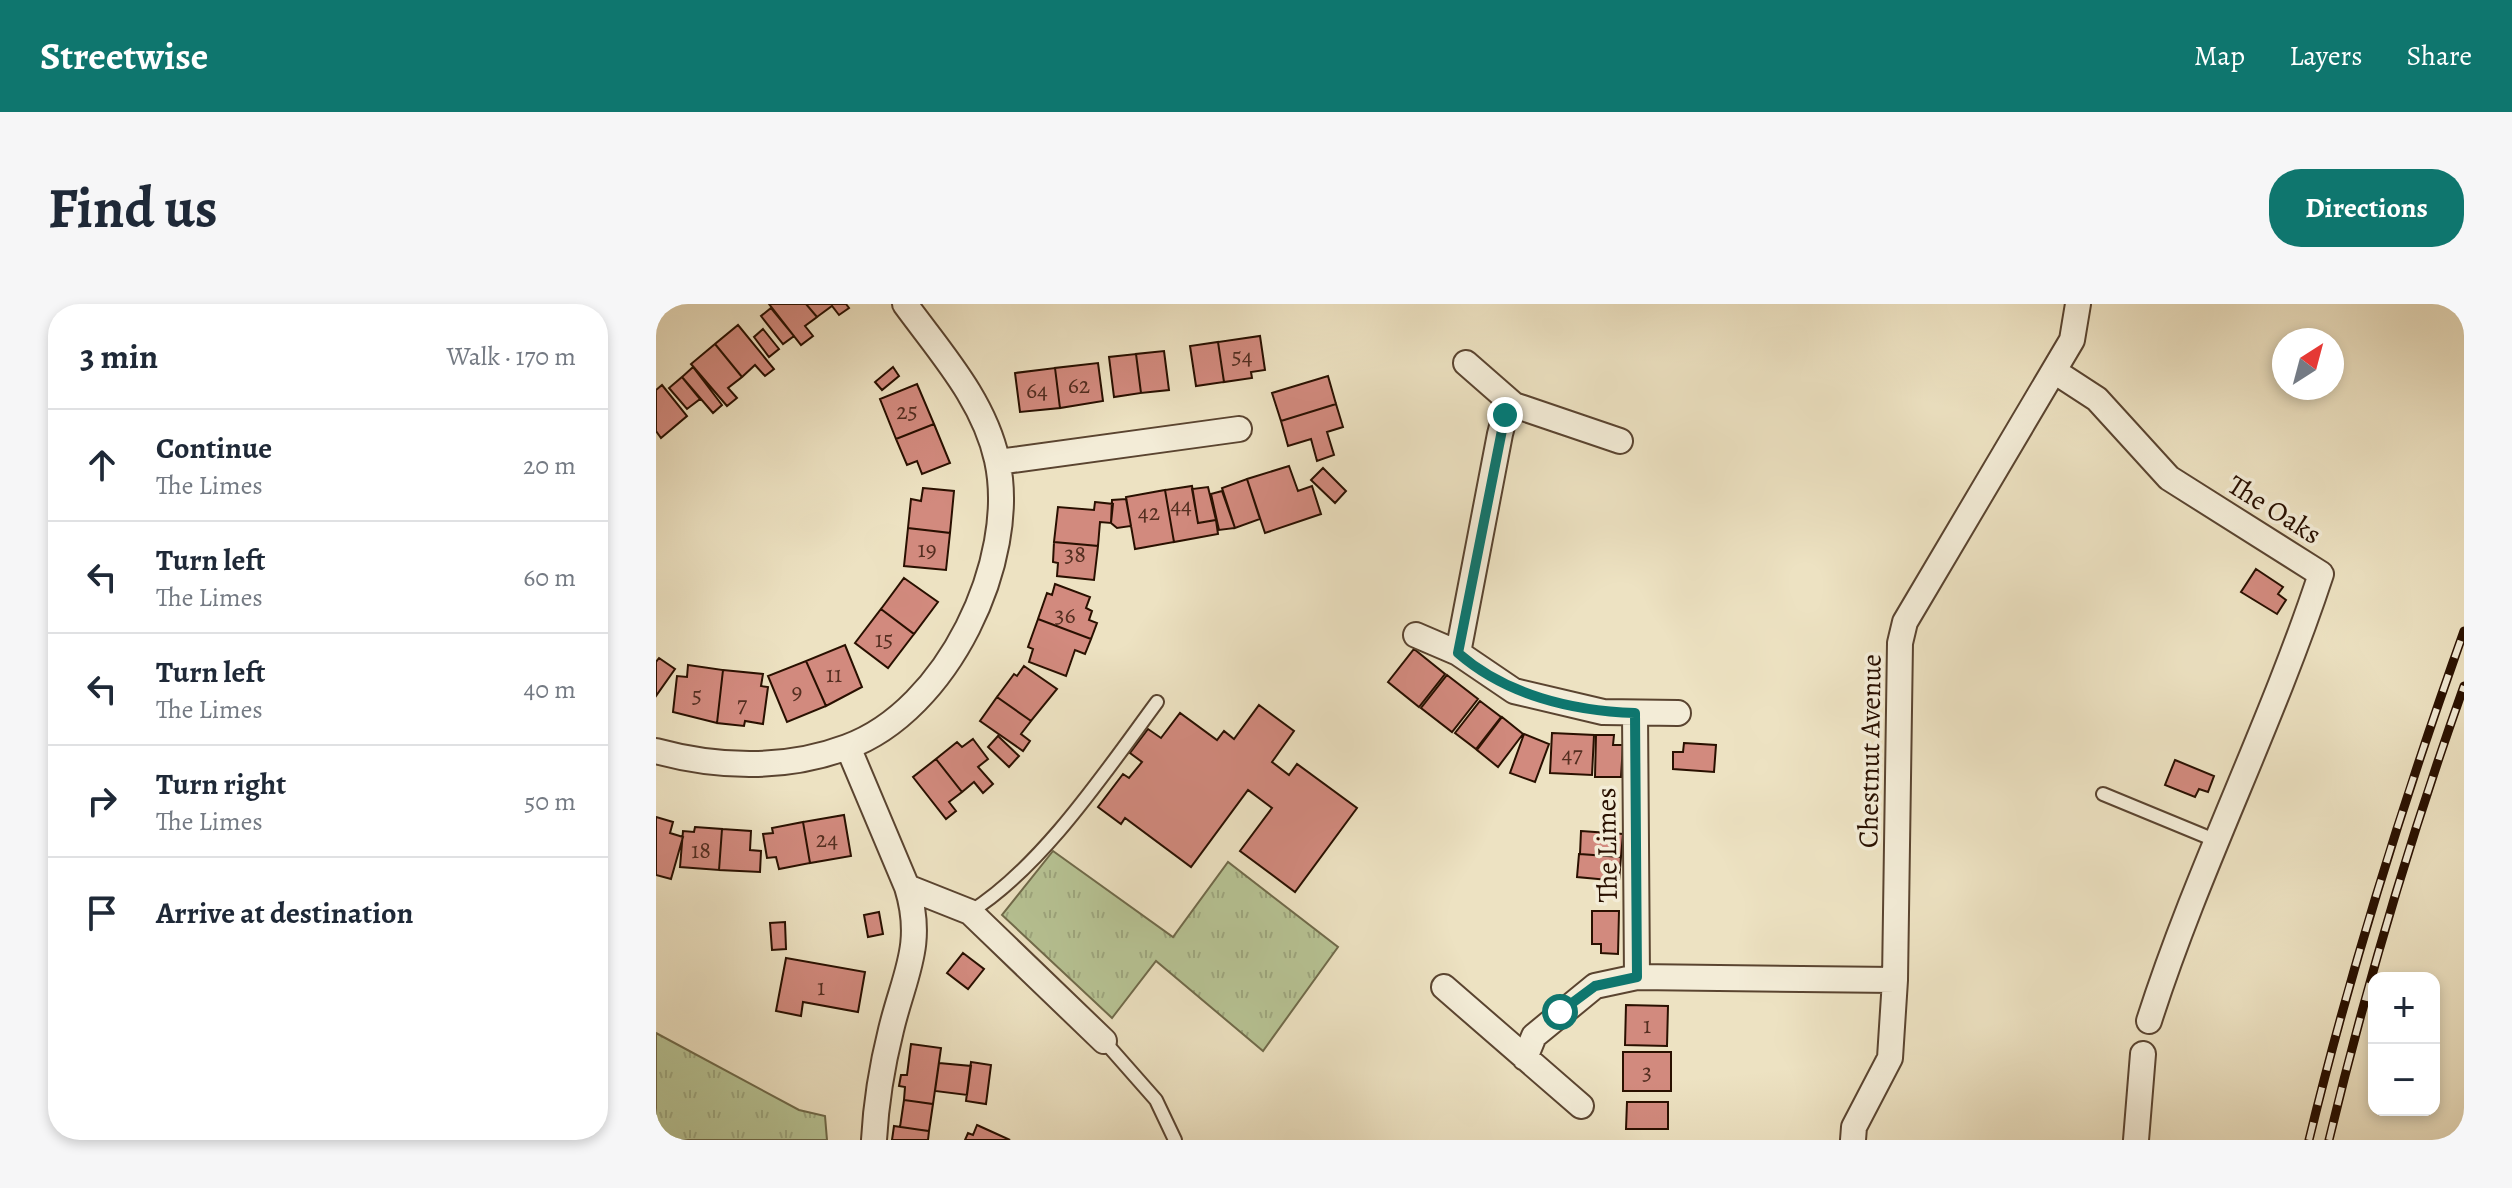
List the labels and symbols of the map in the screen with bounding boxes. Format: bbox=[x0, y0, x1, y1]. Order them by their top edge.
north arrow bbox=[2272, 328, 2344, 400]
house number: 54 bbox=[1231, 340, 1253, 372]
house number: 62 bbox=[1068, 369, 1090, 401]
house number: 64 bbox=[1026, 374, 1048, 406]
house number: 25 bbox=[896, 395, 918, 427]
route end bbox=[1487, 397, 1523, 433]
street label: The Oaks bbox=[2221, 466, 2328, 553]
house number: 44 bbox=[1170, 489, 1192, 521]
house number: 42 bbox=[1138, 496, 1160, 528]
house number: 19 bbox=[917, 533, 937, 565]
house number: 38 bbox=[1064, 538, 1086, 570]
house number: 36 bbox=[1054, 599, 1076, 631]
house number: 15 bbox=[875, 623, 893, 655]
street label: Chestnut Avenue bbox=[1849, 654, 1891, 848]
house number: 11 bbox=[826, 658, 842, 690]
house number: 9 bbox=[792, 675, 802, 707]
house number: 5 bbox=[692, 679, 702, 711]
house number: 7 bbox=[737, 688, 748, 720]
house number: 47 bbox=[1562, 738, 1583, 770]
street label: The Limes bbox=[1587, 787, 1627, 903]
house number: 24 bbox=[816, 823, 838, 855]
house number: 18 bbox=[691, 834, 711, 866]
house number: 1 bbox=[817, 971, 825, 1003]
route start bbox=[1542, 994, 1578, 1030]
house number: 1 bbox=[1643, 1009, 1651, 1041]
house number: 3 bbox=[1642, 1056, 1652, 1088]

